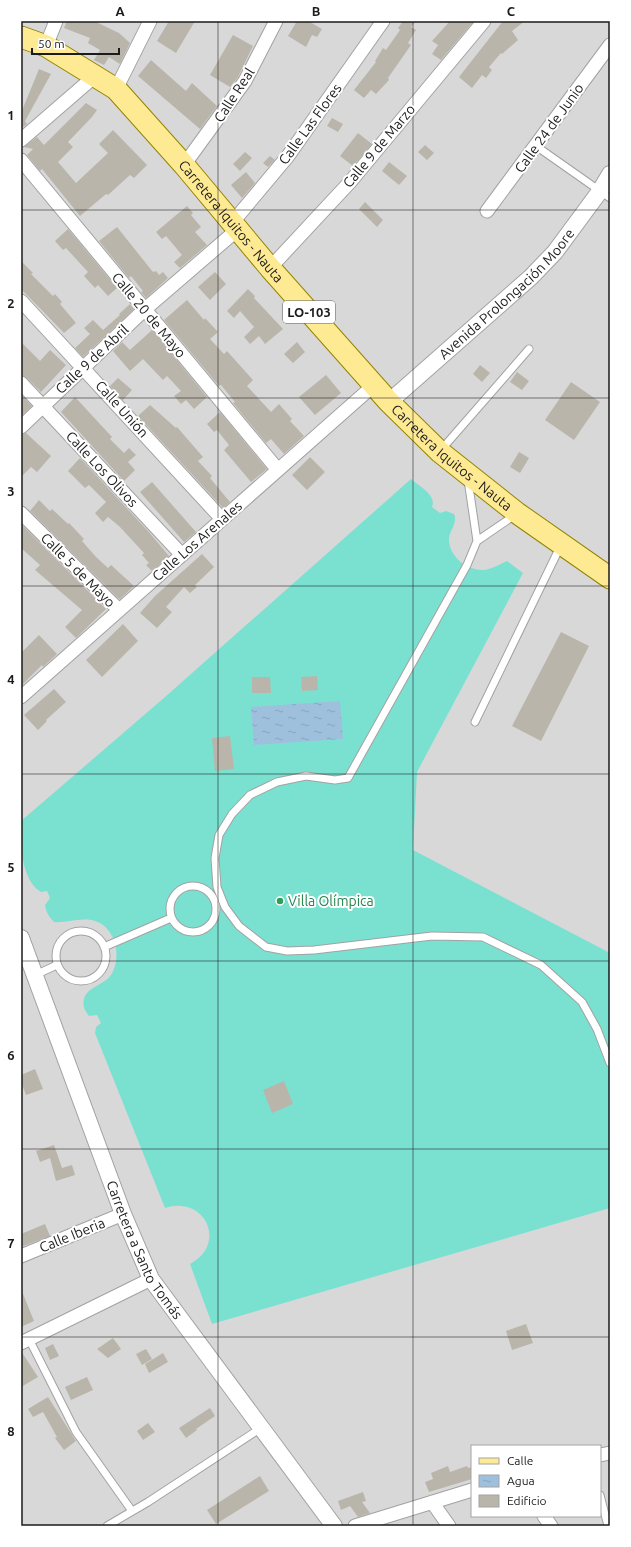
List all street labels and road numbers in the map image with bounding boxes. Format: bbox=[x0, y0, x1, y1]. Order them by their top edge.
street label: Calle Real bbox=[211, 65, 258, 125]
street label: Calle Las Flores bbox=[275, 80, 345, 168]
street label: Calle 24 de Junio bbox=[511, 80, 587, 176]
street label: Calle 9 de Marzo bbox=[340, 101, 418, 191]
street label: Carretera Iquitos - Nauta bbox=[175, 157, 287, 286]
street label: Avenida Prolongación Moore bbox=[436, 226, 577, 362]
street label: Calle 20 de Mayo bbox=[109, 269, 189, 361]
road number: LO-103 bbox=[283, 301, 335, 323]
street label: Calle 9 de Abril bbox=[52, 321, 132, 397]
street label: Calle Unión bbox=[92, 377, 152, 441]
street label: Carretera Iquitos - Nauta bbox=[388, 401, 515, 514]
street label: Calle Los Olivos bbox=[63, 428, 141, 510]
street label: Calle Los Arenales bbox=[149, 498, 245, 584]
street label: Calle 5 de Mayo bbox=[38, 530, 118, 610]
street label: Carretera a Santo Tomás bbox=[103, 1178, 186, 1322]
street label: Calle Iberia bbox=[37, 1215, 107, 1255]

